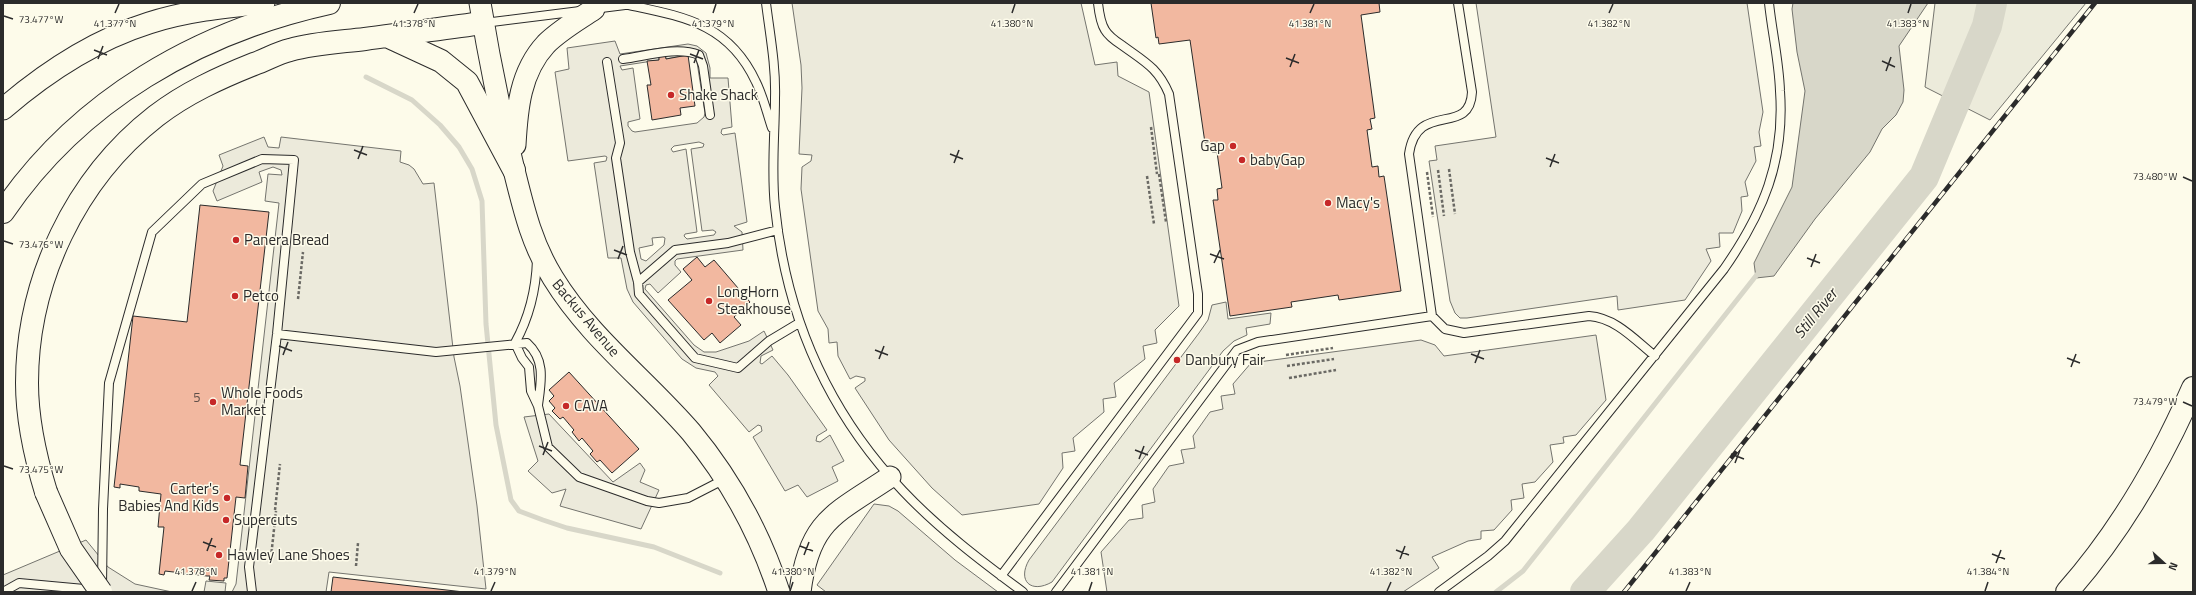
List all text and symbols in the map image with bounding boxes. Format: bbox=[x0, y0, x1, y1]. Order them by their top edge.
text: 73.477°W bbox=[19, 12, 63, 27]
text: 41.377°N bbox=[94, 16, 136, 31]
text: 41.378°N bbox=[393, 16, 435, 31]
text: 41.379°N bbox=[692, 16, 734, 31]
text: 41.380°N bbox=[991, 16, 1033, 31]
text: 41.381°N bbox=[1289, 16, 1331, 31]
text: 41.382°N bbox=[1588, 16, 1630, 31]
text: 41.383°N bbox=[1887, 16, 1929, 31]
place label: Shake Shack bbox=[679, 83, 758, 106]
marker: Shake Shack bbox=[666, 90, 676, 100]
place label: Gap bbox=[1200, 134, 1225, 157]
marker: Gap bbox=[1228, 141, 1238, 151]
place label: babyGap bbox=[1250, 148, 1305, 171]
marker: babyGap bbox=[1237, 155, 1247, 165]
text: 73.480°W bbox=[2133, 169, 2177, 184]
place label: Macy's bbox=[1336, 191, 1380, 214]
marker: Macy's bbox=[1323, 198, 1333, 208]
place label: Panera Bread bbox=[244, 228, 329, 251]
marker: Panera Bread bbox=[231, 235, 241, 245]
text: 73.476°W bbox=[19, 237, 63, 252]
street label: Backus Avenue bbox=[547, 274, 626, 362]
place label: LongHorn Steakhouse bbox=[717, 280, 791, 320]
water label: Still River bbox=[1787, 281, 1844, 343]
place label: Petco bbox=[243, 284, 279, 307]
marker: Petco bbox=[230, 291, 240, 301]
marker: LongHorn Steakhouse bbox=[704, 296, 714, 306]
place label: Danbury Fair bbox=[1185, 348, 1265, 371]
marker: Danbury Fair bbox=[1172, 355, 1182, 365]
place label: Whole Foods Market bbox=[221, 381, 303, 421]
house number: 5 bbox=[193, 387, 201, 407]
place label: CAVA bbox=[574, 394, 608, 417]
text: 73.479°W bbox=[2133, 394, 2177, 409]
marker: Whole Foods Market bbox=[208, 397, 218, 407]
marker: CAVA bbox=[561, 401, 571, 411]
text: 73.475°W bbox=[19, 462, 63, 477]
place label: Carter's Babies And Kids bbox=[118, 477, 219, 517]
marker: Carter's Babies And Kids bbox=[222, 493, 232, 503]
place label: Supercuts bbox=[234, 508, 297, 531]
marker: Supercuts bbox=[221, 515, 231, 525]
place label: Hawley Lane Shoes bbox=[227, 543, 350, 566]
north arrow bbox=[2144, 543, 2184, 583]
marker: Hawley Lane Shoes bbox=[214, 550, 224, 560]
text: N bbox=[2165, 560, 2182, 573]
text: 41.378°N bbox=[175, 564, 217, 579]
text: 41.379°N bbox=[474, 564, 516, 579]
text: 41.380°N bbox=[772, 564, 814, 579]
text: 41.381°N bbox=[1071, 564, 1113, 579]
text: 41.382°N bbox=[1370, 564, 1412, 579]
text: 41.383°N bbox=[1669, 564, 1711, 579]
text: 41.384°N bbox=[1967, 564, 2009, 579]

